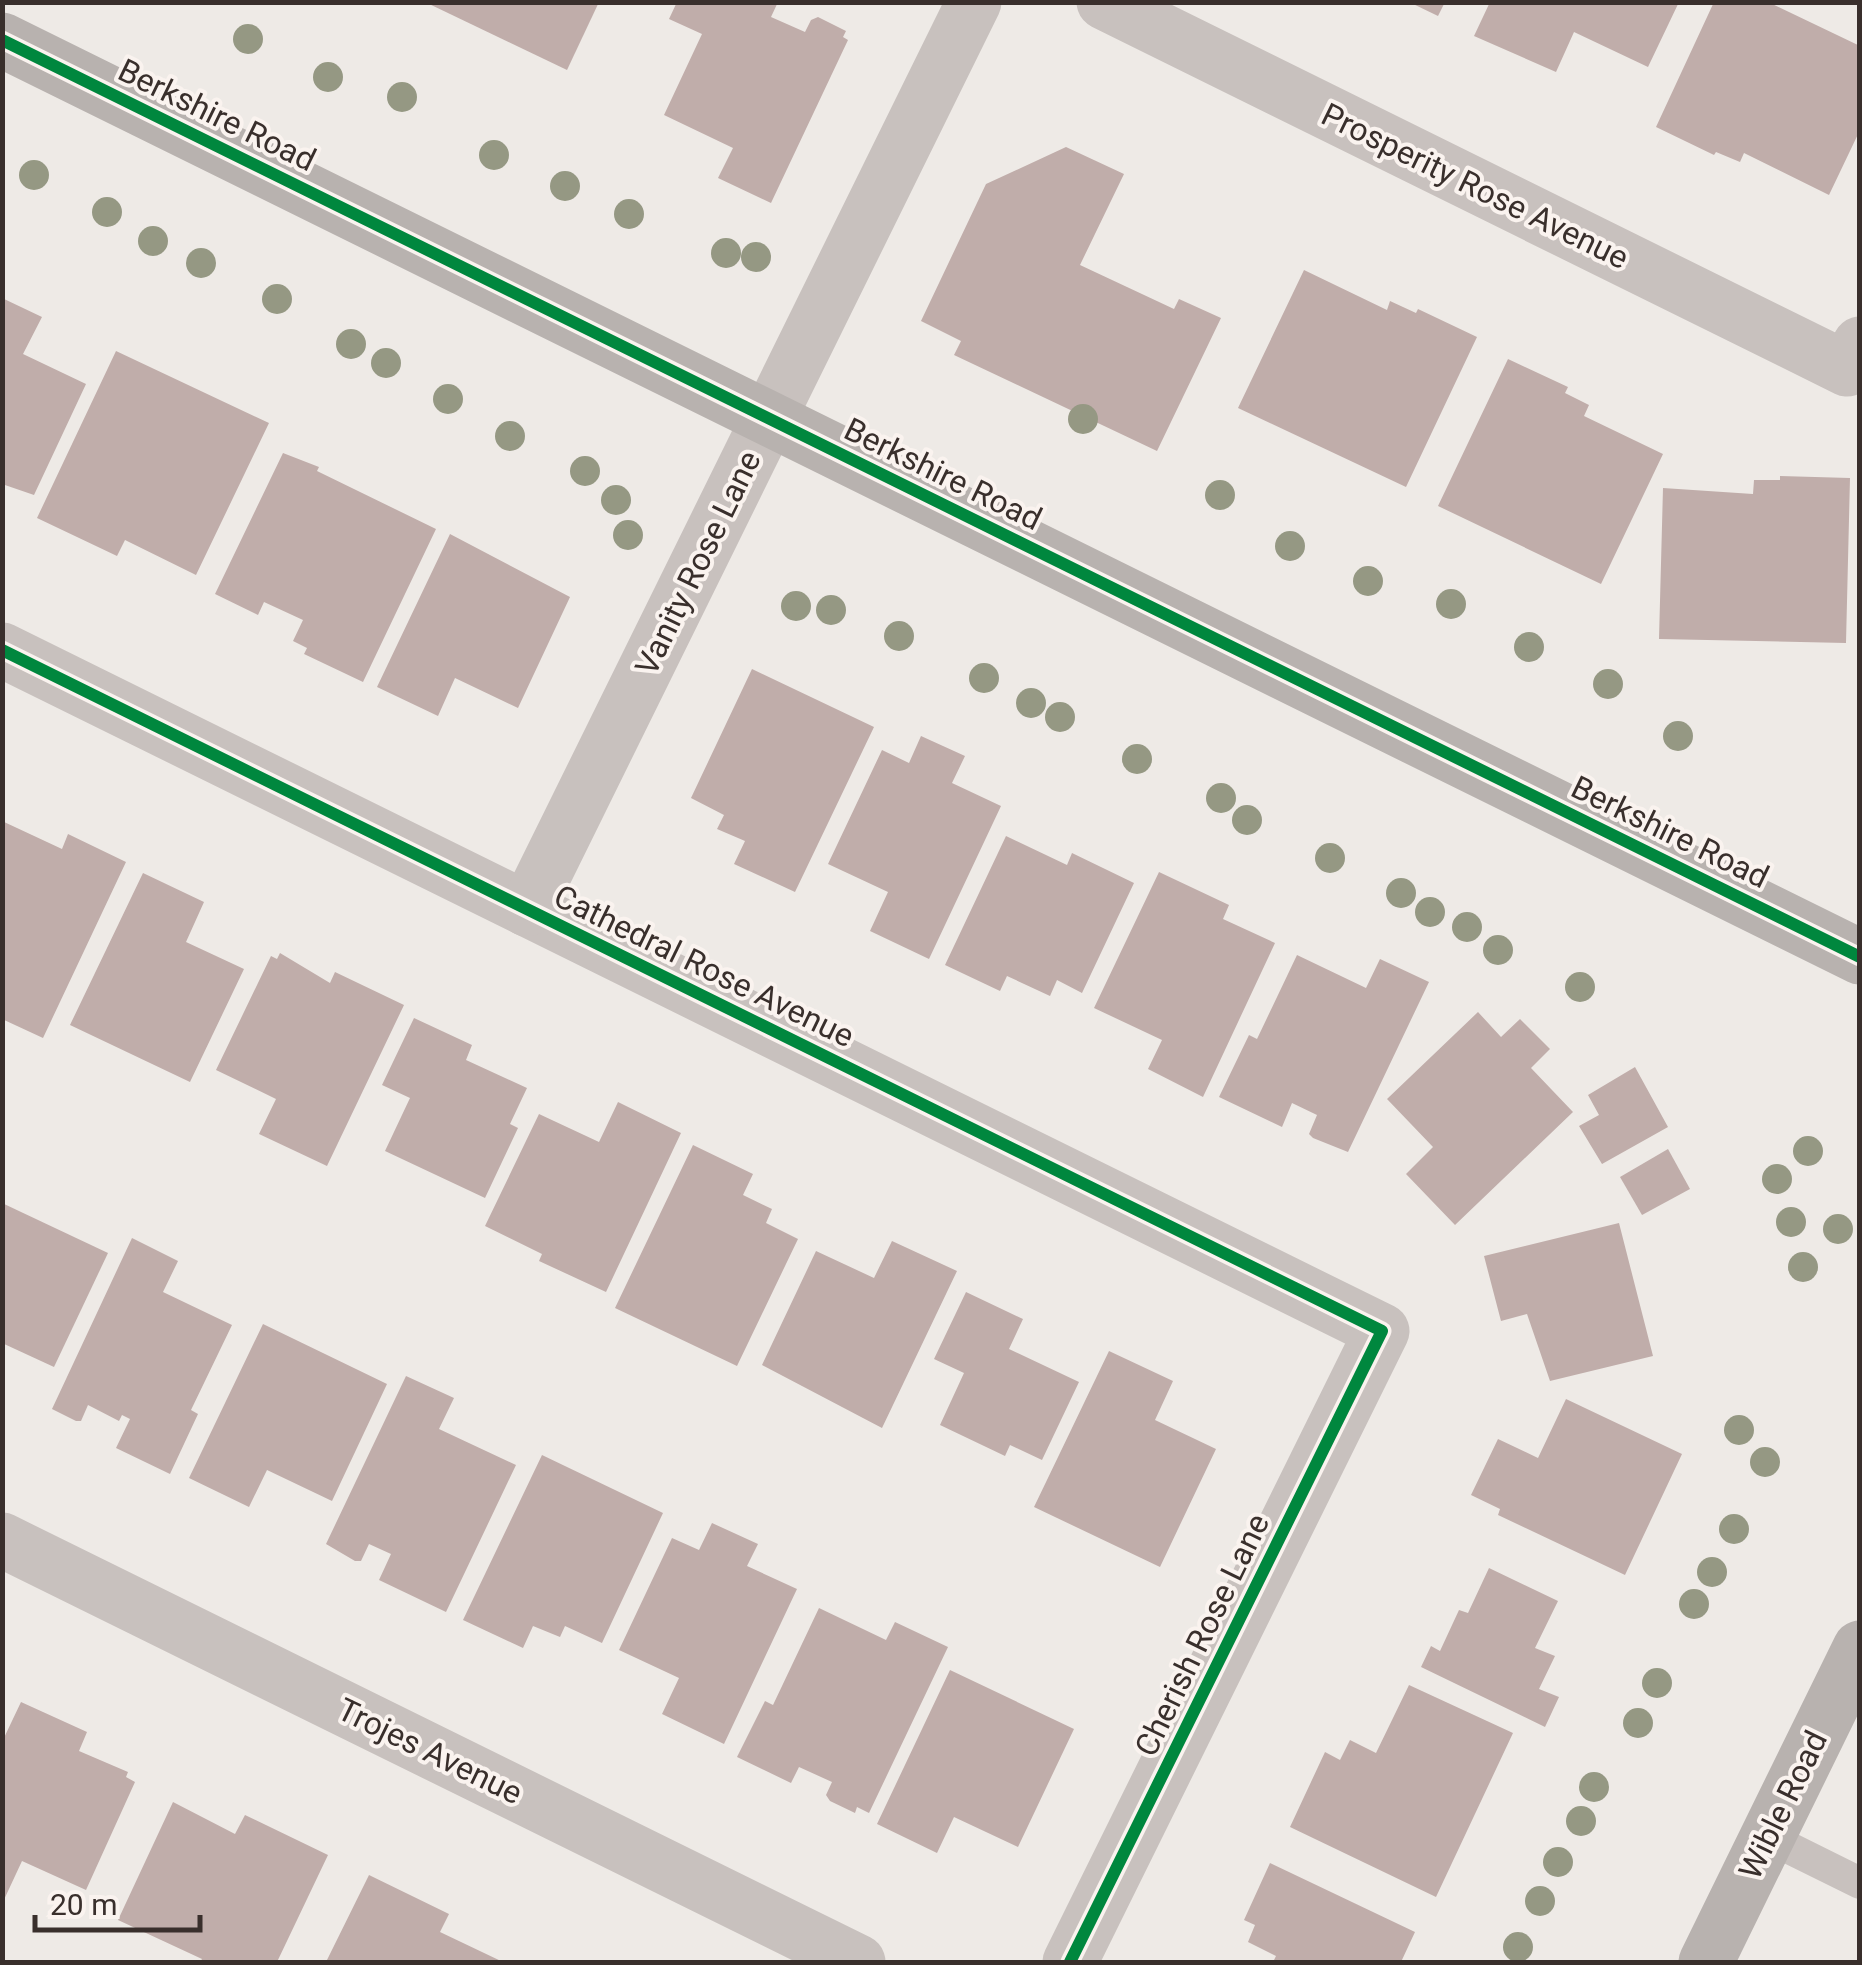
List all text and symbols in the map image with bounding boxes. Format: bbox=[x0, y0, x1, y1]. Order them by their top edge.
street label: Berkshire Road bbox=[112, 51, 322, 179]
street label: Prosperity Rose Avenue bbox=[1315, 95, 1635, 277]
street label: Berkshire Road bbox=[838, 410, 1048, 538]
street label: Vanity Rose Lane bbox=[627, 445, 769, 681]
street label: Berkshire Road bbox=[1565, 768, 1775, 896]
street label: Cathedral Rose Avenue bbox=[548, 877, 860, 1055]
street label: Cherish Rose Lane bbox=[1127, 1508, 1277, 1762]
street label: Trojes Avenue bbox=[332, 1690, 528, 1812]
street label: Wible Road bbox=[1731, 1725, 1835, 1885]
scale bar bbox=[35, 1870, 200, 1932]
text: 20 m bbox=[50, 1887, 117, 1922]

